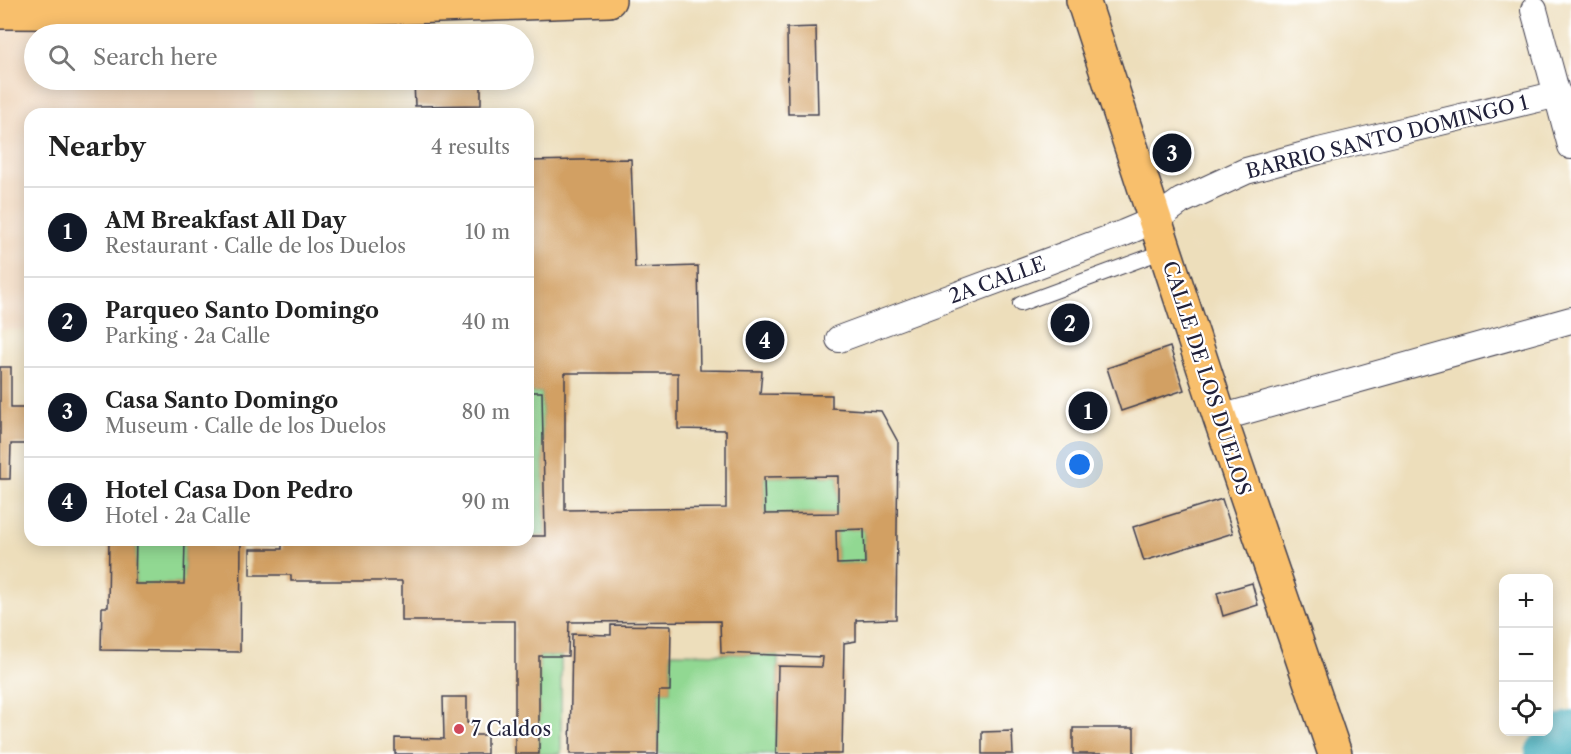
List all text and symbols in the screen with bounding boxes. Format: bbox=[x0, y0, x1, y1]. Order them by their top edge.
search box bbox=[24, 24, 534, 90]
icon: search bbox=[45, 41, 78, 74]
text: Search here bbox=[93, 44, 218, 71]
street label: BARRIO SANTO DOMINGO 1 bbox=[1243, 90, 1531, 184]
pin: 3 bbox=[1152, 130, 1192, 176]
text: Nearby bbox=[48, 131, 146, 163]
text: 4 results bbox=[431, 135, 510, 159]
text: AM Breakfast All Day bbox=[105, 207, 346, 234]
text: 1 bbox=[63, 220, 72, 244]
text: 10 m bbox=[465, 220, 510, 244]
text: Restaurant · Calle de los Duelos bbox=[105, 234, 406, 258]
street label: 2A CALLE bbox=[945, 251, 1049, 309]
street label: CALLE DE LOS DUELOS bbox=[1158, 258, 1256, 498]
text: Parqueo Santo Domingo bbox=[105, 297, 379, 324]
pin: 2 bbox=[1050, 300, 1090, 346]
text: 2 bbox=[62, 310, 73, 334]
text: 40 m bbox=[462, 310, 510, 334]
pin: 4 bbox=[746, 318, 784, 362]
text: Parking · 2a Calle bbox=[105, 324, 270, 348]
text: Casa Santo Domingo bbox=[105, 387, 338, 414]
pin: 1 bbox=[1068, 388, 1108, 434]
text: 3 bbox=[62, 400, 73, 424]
text: 80 m bbox=[462, 400, 510, 424]
text: Museum · Calle de los Duelos bbox=[105, 414, 386, 438]
your location bbox=[1065, 450, 1094, 479]
text: Hotel Casa Don Pedro bbox=[105, 477, 353, 504]
text: 4 bbox=[62, 490, 73, 514]
text: 90 m bbox=[462, 490, 510, 514]
text: Hotel · 2a Calle bbox=[105, 504, 251, 528]
map controls bbox=[1499, 574, 1553, 736]
button: + bbox=[1499, 574, 1553, 628]
button: − bbox=[1499, 628, 1553, 682]
button: locate bbox=[1499, 682, 1553, 736]
place label: 7 Caldos bbox=[471, 717, 551, 741]
marker: 7 Caldos bbox=[452, 722, 466, 736]

